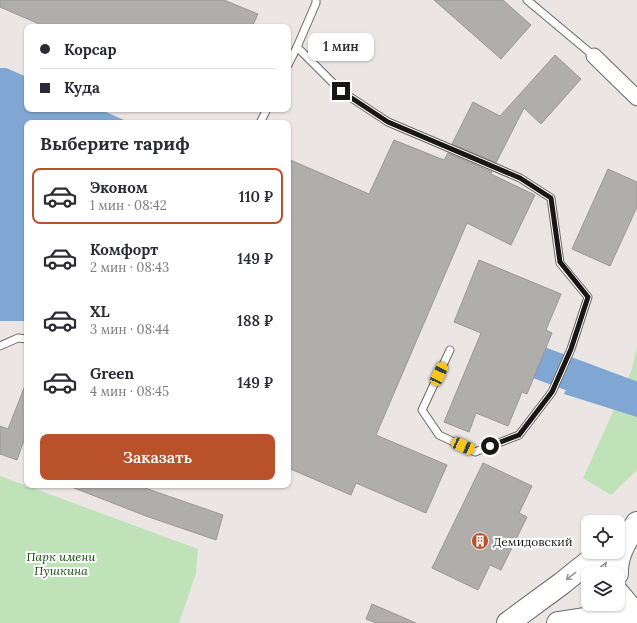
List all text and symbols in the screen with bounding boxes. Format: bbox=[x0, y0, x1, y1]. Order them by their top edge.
callout: 1 мин bbox=[308, 33, 374, 61]
text: 1 мин bbox=[323, 38, 359, 55]
text: Корсар bbox=[64, 40, 116, 59]
text: Куда bbox=[64, 78, 100, 97]
route end bbox=[332, 82, 350, 100]
text: Выберите тариф bbox=[40, 132, 190, 155]
icon: car bbox=[42, 178, 78, 214]
text: Эконом bbox=[90, 178, 148, 197]
text: 110 ₽ bbox=[239, 187, 273, 206]
text: 1 мин · 08:42 bbox=[90, 197, 167, 214]
icon: car bbox=[42, 240, 78, 276]
text: Комфорт bbox=[90, 240, 158, 259]
text: 149 ₽ bbox=[237, 249, 273, 268]
text: 2 мин · 08:43 bbox=[90, 259, 169, 276]
icon: car bbox=[42, 302, 78, 338]
text: XL bbox=[90, 302, 110, 321]
text: 188 ₽ bbox=[237, 311, 273, 330]
text: 3 мин · 08:44 bbox=[90, 321, 169, 338]
car bbox=[428, 361, 450, 387]
icon: car bbox=[42, 364, 78, 400]
text: Green bbox=[90, 364, 134, 383]
text: 149 ₽ bbox=[237, 373, 273, 392]
text: 4 мин · 08:45 bbox=[90, 383, 169, 400]
button: Заказать bbox=[40, 434, 275, 480]
car bbox=[450, 436, 476, 456]
route start bbox=[481, 437, 499, 455]
map controls bbox=[581, 515, 625, 611]
button: locate bbox=[581, 515, 625, 559]
building icon: Демидовский bbox=[470, 531, 490, 551]
place label: Демидовский bbox=[493, 534, 572, 549]
park label: Парк имени Пушкина bbox=[27, 549, 96, 578]
button: layers bbox=[581, 567, 625, 611]
one-way arrow bbox=[565, 572, 576, 581]

